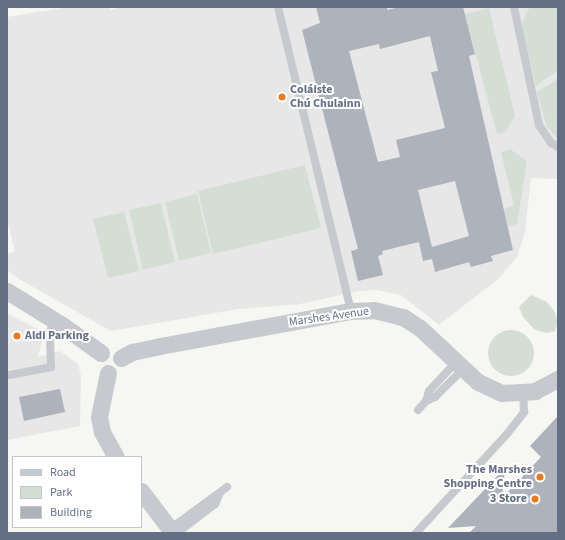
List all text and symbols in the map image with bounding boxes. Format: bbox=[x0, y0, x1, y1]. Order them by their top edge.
place label: Coláiste Chú Chulainn bbox=[290, 83, 360, 111]
marker: Coláiste Chú Chulainn bbox=[277, 92, 287, 102]
street label: Marshes Avenue bbox=[288, 304, 370, 330]
place label: Aldi Parking bbox=[25, 329, 89, 343]
marker: Aldi Parking bbox=[12, 331, 22, 341]
legend bbox=[12, 456, 142, 528]
place label: The Marshes Shopping Centre bbox=[444, 463, 532, 491]
text: Road bbox=[50, 464, 76, 481]
marker: The Marshes Shopping Centre bbox=[535, 472, 545, 482]
text: Park bbox=[50, 484, 72, 501]
place label: 3 Store bbox=[490, 492, 527, 506]
marker: 3 Store bbox=[530, 494, 540, 504]
text: Building bbox=[50, 504, 92, 521]

